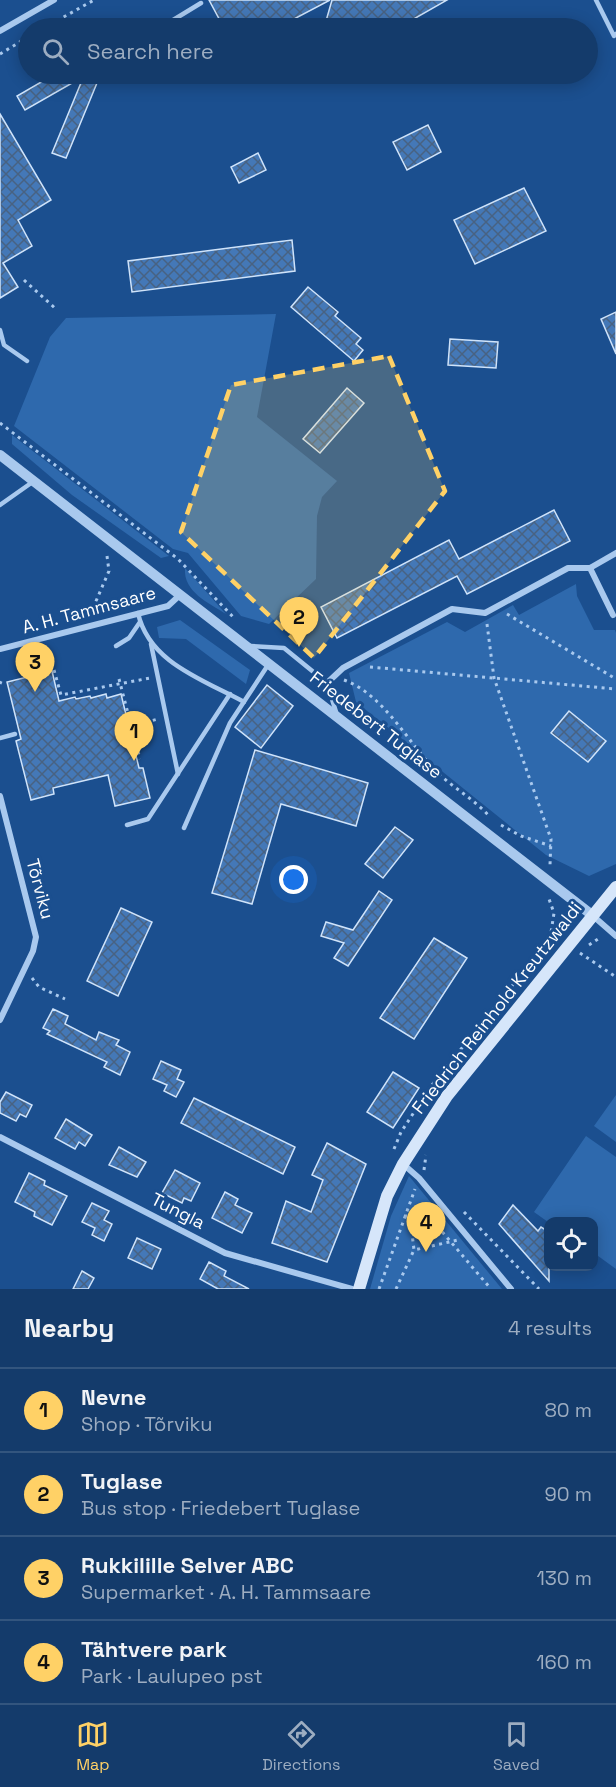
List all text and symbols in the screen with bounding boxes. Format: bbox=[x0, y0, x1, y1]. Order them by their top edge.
search box bbox=[18, 18, 598, 84]
icon: search bbox=[39, 35, 72, 68]
text: Search here bbox=[87, 37, 214, 65]
street label: A. H. Tammsaare bbox=[20, 581, 158, 638]
pin: 2 bbox=[280, 598, 318, 647]
pin: 3 bbox=[15, 642, 54, 692]
street label: Friedebert Tuglase bbox=[305, 666, 447, 784]
pin: 1 bbox=[114, 712, 154, 761]
street label: Tõrviku bbox=[21, 856, 60, 922]
your location bbox=[279, 865, 308, 894]
street label: Friedrich Reinhold Kreutzwaldi bbox=[407, 897, 587, 1118]
street label: Tungla bbox=[147, 1187, 209, 1234]
pin: 4 bbox=[406, 1202, 446, 1252]
map controls bbox=[544, 1217, 598, 1271]
button: locate bbox=[544, 1217, 598, 1271]
text: Nearby bbox=[24, 1311, 114, 1345]
text: 4 results bbox=[508, 1315, 592, 1341]
text: Nevne bbox=[81, 1383, 146, 1411]
text: 1 bbox=[39, 1397, 48, 1423]
text: 80 m bbox=[544, 1397, 592, 1423]
text: Shop · Tõrviku bbox=[81, 1411, 213, 1437]
text: Tuglase bbox=[81, 1467, 163, 1495]
text: 2 bbox=[38, 1481, 49, 1507]
text: 90 m bbox=[545, 1481, 592, 1507]
text: Bus stop · Friedebert Tuglase bbox=[81, 1495, 360, 1521]
text: Rukkilille Selver ABC bbox=[81, 1551, 294, 1579]
text: 3 bbox=[37, 1565, 50, 1591]
text: 130 m bbox=[536, 1565, 592, 1591]
text: Supermarket · A. H. Tammsaare bbox=[81, 1579, 371, 1605]
text: Tähtvere park bbox=[81, 1635, 227, 1663]
text: 4 bbox=[37, 1649, 50, 1675]
text: 160 m bbox=[536, 1649, 592, 1675]
text: Park · Laulupeo pst bbox=[81, 1663, 263, 1689]
tab: Map bbox=[76, 1718, 110, 1775]
tab: Directions bbox=[262, 1718, 341, 1775]
tab: Saved bbox=[493, 1718, 540, 1775]

